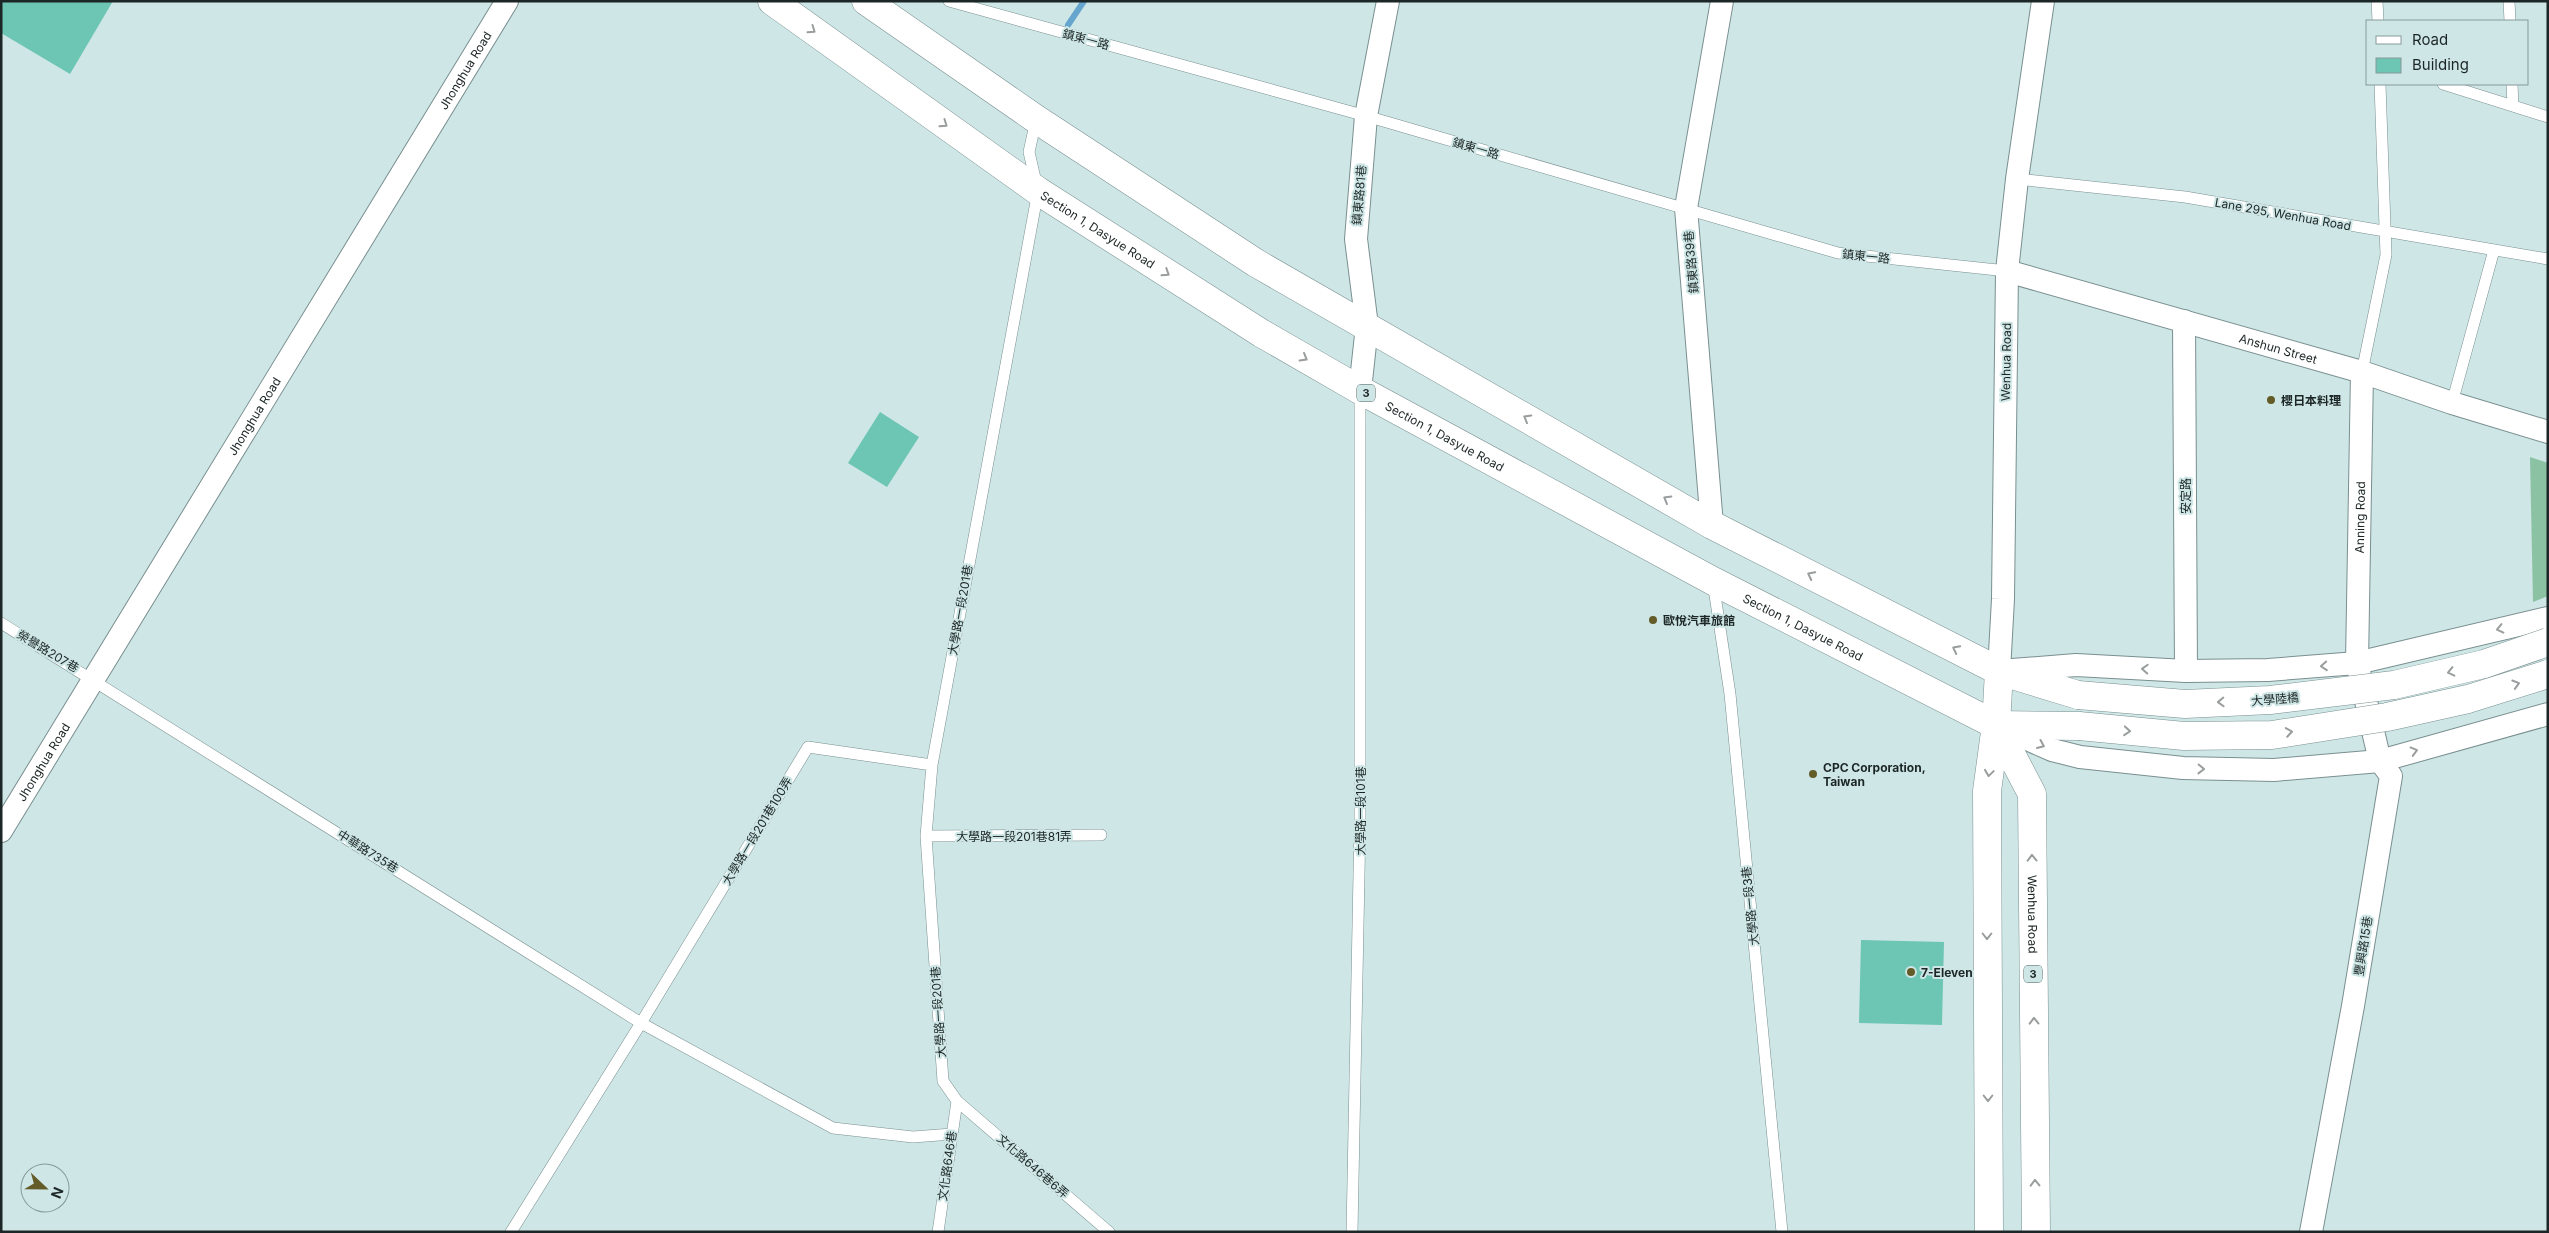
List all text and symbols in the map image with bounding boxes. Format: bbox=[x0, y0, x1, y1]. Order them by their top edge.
legend bbox=[2366, 20, 2529, 85]
one-way arrow bbox=[806, 23, 815, 33]
street label: 鎮東一路 bbox=[1061, 26, 1111, 52]
street label: Jhonghua Road bbox=[435, 28, 494, 112]
text: Road bbox=[2412, 30, 2448, 49]
text: Building bbox=[2412, 55, 2469, 74]
one-way arrow bbox=[938, 118, 948, 127]
street label: 鎮東一路 bbox=[1451, 134, 1501, 162]
street label: 鎮東路81巷 bbox=[1349, 164, 1369, 226]
street label: Section 1, Dasyue Road bbox=[1038, 187, 1158, 271]
street label: Lane 295, Wenhua Road bbox=[2214, 195, 2352, 233]
street label: 鎮東路39巷 bbox=[1681, 230, 1701, 294]
street label: 鎮東一路 bbox=[1841, 246, 1891, 266]
one-way arrow bbox=[1161, 266, 1170, 276]
street label: Wenhua Road bbox=[1998, 323, 2014, 401]
street label: Anshun Street bbox=[2238, 330, 2319, 366]
one-way arrow bbox=[1299, 352, 1308, 362]
street label: Jhonghua Road bbox=[224, 374, 284, 458]
road number: 3 bbox=[1357, 384, 1375, 402]
place label: 櫻日本料理 bbox=[2281, 393, 2341, 408]
marker: 櫻日本料理 bbox=[2265, 394, 2277, 406]
street label: Section 1, Dasyue Road bbox=[1383, 398, 1507, 474]
one-way arrow bbox=[1523, 414, 1532, 424]
street label: 安定路 bbox=[2178, 478, 2193, 514]
street label: Anning Road bbox=[2351, 481, 2368, 553]
one-way arrow bbox=[1664, 496, 1673, 506]
street label: 大學路一段201巷 bbox=[945, 564, 975, 656]
one-way arrow bbox=[1807, 571, 1816, 581]
street label: Section 1, Dasyue Road bbox=[1741, 590, 1866, 664]
place label: 歐悅汽車旅館 bbox=[1663, 613, 1735, 628]
marker: 歐悅汽車旅館 bbox=[1647, 614, 1659, 626]
one-way arrow bbox=[2496, 623, 2505, 634]
street label: 榮譽路207巷 bbox=[14, 627, 82, 675]
one-way arrow bbox=[1952, 645, 1961, 655]
one-way arrow bbox=[2320, 660, 2328, 671]
one-way arrow bbox=[2140, 663, 2148, 674]
one-way arrow bbox=[2447, 666, 2456, 677]
one-way arrow bbox=[2512, 679, 2520, 689]
street label: 大學陸橋 bbox=[2250, 689, 2300, 709]
one-way arrow bbox=[2217, 697, 2225, 708]
street label: Jhonghua Road bbox=[14, 720, 73, 804]
one-way arrow bbox=[2124, 725, 2132, 736]
one-way arrow bbox=[2285, 728, 2294, 738]
one-way arrow bbox=[2036, 739, 2045, 750]
one-way arrow bbox=[2410, 746, 2418, 757]
place label: CPC Corporation, Taiwan bbox=[1823, 760, 1926, 789]
one-way arrow bbox=[2197, 763, 2205, 774]
street label: 大學路一段101巷 bbox=[1353, 766, 1368, 856]
marker: CPC Corporation, Taiwan bbox=[1807, 768, 1819, 780]
one-way arrow bbox=[1985, 769, 1995, 778]
street label: 大學路一段201巷100弄 bbox=[719, 774, 795, 888]
street label: 中華路735巷 bbox=[335, 826, 401, 876]
street label: 大學路一段201巷81弄 bbox=[956, 829, 1072, 844]
one-way arrow bbox=[2027, 854, 2037, 862]
street label: 大學路一段3巷 bbox=[1738, 866, 1762, 946]
street label: Wenhua Road bbox=[2025, 875, 2041, 954]
street label: 豐興路15巷 bbox=[2351, 915, 2375, 977]
one-way arrow bbox=[1982, 932, 1992, 940]
place label: 7-Eleven bbox=[1921, 965, 1973, 980]
street label: 大學路一段201巷 bbox=[927, 966, 949, 1058]
marker: 7-Eleven bbox=[1905, 966, 1917, 978]
road number: 3 bbox=[2024, 966, 2042, 982]
one-way arrow bbox=[2029, 1016, 2039, 1024]
one-way arrow bbox=[1983, 1094, 1993, 1102]
street label: 文化路646巷 bbox=[935, 1130, 959, 1202]
street label: 文化路646巷6弄 bbox=[994, 1131, 1072, 1201]
north arrow bbox=[20, 1163, 70, 1213]
one-way arrow bbox=[2030, 1179, 2040, 1186]
text: N bbox=[48, 1185, 67, 1201]

